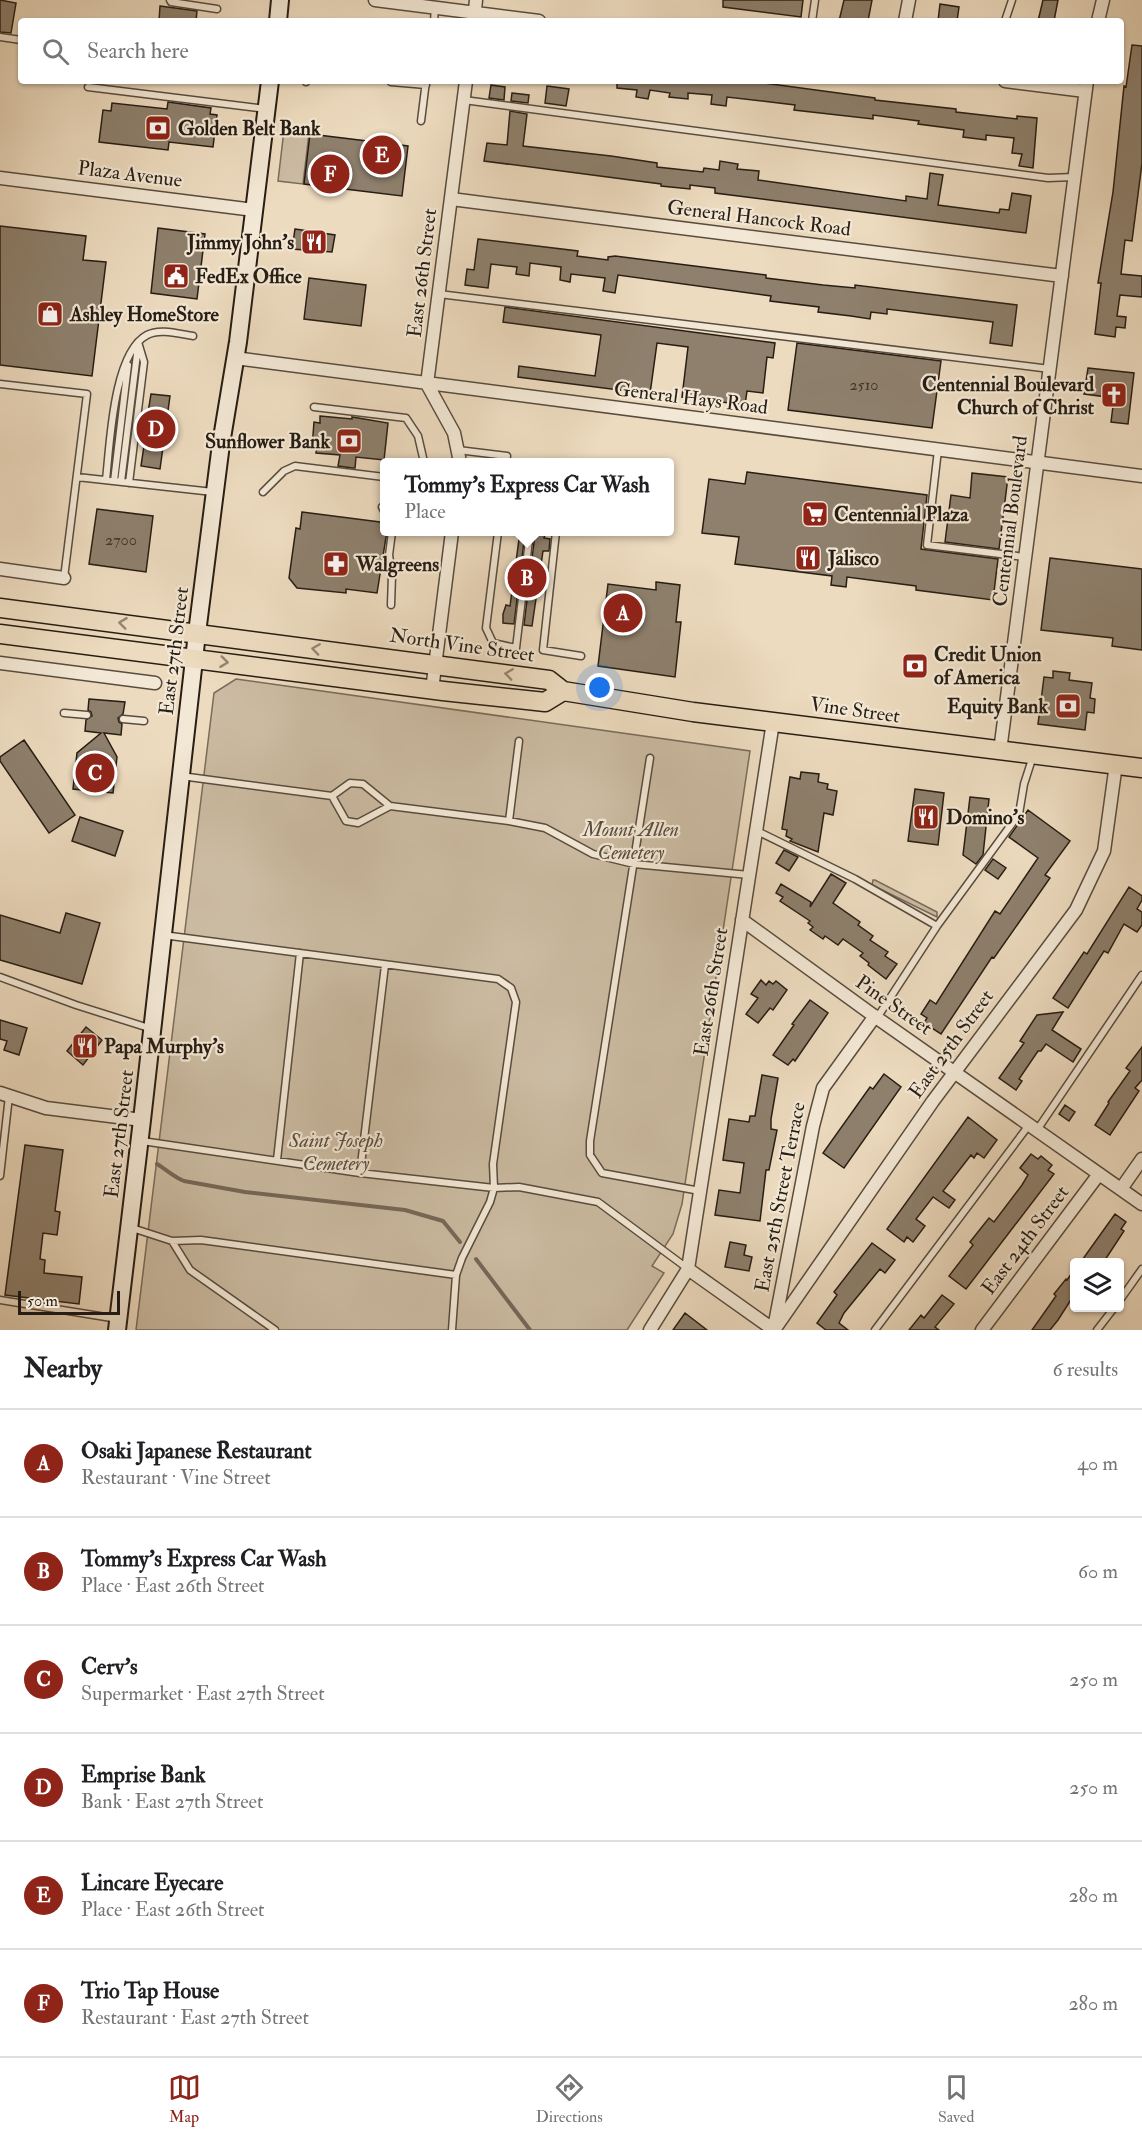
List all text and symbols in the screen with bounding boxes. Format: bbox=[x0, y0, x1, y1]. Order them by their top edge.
search box bbox=[18, 18, 1124, 84]
icon: search bbox=[39, 35, 72, 68]
text: Search here bbox=[87, 37, 189, 65]
bank icon: Golden Belt Bank bbox=[143, 113, 173, 143]
place label: Golden Belt Bank bbox=[178, 116, 321, 141]
pin: E bbox=[362, 132, 401, 178]
pin: F bbox=[310, 152, 350, 196]
street label: Plaza Avenue bbox=[76, 155, 184, 193]
street label: General Hancock Road bbox=[666, 194, 852, 242]
street label: East 26th Street bbox=[402, 207, 442, 339]
restaurant icon: Jimmy John's bbox=[299, 227, 329, 257]
place label: Jimmy John's bbox=[186, 230, 294, 256]
public building icon: FedEx Office bbox=[161, 261, 191, 291]
place label: FedEx Office bbox=[195, 264, 302, 289]
shop icon: Ashley HomeStore bbox=[35, 299, 65, 329]
place label: Ashley HomeStore bbox=[69, 302, 220, 328]
place label: Centennial Boulevard Church of Christ bbox=[922, 372, 1095, 420]
house number: 2510 bbox=[850, 375, 878, 395]
street label: General Hays Road bbox=[613, 376, 770, 420]
church icon: Centennial Boulevard Church of Christ bbox=[1099, 380, 1129, 410]
pin: D bbox=[136, 406, 176, 452]
bank icon: Sunflower Bank bbox=[334, 426, 364, 456]
place label: Sunflower Bank bbox=[205, 429, 330, 454]
street label: Centennial Boulevard bbox=[987, 434, 1033, 608]
popup bbox=[380, 458, 674, 536]
text: Tommy's Express Car Wash bbox=[404, 471, 650, 499]
text: Place bbox=[404, 499, 446, 524]
supermarket icon: Centennial Plaza bbox=[800, 499, 830, 529]
place label: Centennial Plaza bbox=[834, 502, 969, 527]
house number: 2700 bbox=[105, 530, 137, 550]
restaurant icon: Jalisco bbox=[793, 543, 823, 573]
place label: Jalisco bbox=[827, 546, 879, 571]
pharmacy icon: Walgreens bbox=[321, 549, 351, 579]
place label: Walgreens bbox=[355, 552, 439, 578]
pin: B bbox=[508, 556, 546, 600]
street label: East 27th Street bbox=[154, 585, 194, 716]
pin: A bbox=[604, 590, 642, 636]
one-way arrow bbox=[118, 618, 127, 630]
street label: North Vine Street bbox=[388, 622, 537, 668]
place label: Credit Union of America bbox=[934, 642, 1042, 690]
one-way arrow bbox=[311, 643, 321, 655]
bank icon: Credit Union of America bbox=[900, 651, 930, 681]
one-way arrow bbox=[220, 655, 229, 668]
one-way arrow bbox=[505, 669, 514, 681]
your location bbox=[585, 673, 614, 702]
street label: Vine Street bbox=[808, 691, 902, 729]
bank icon: Equity Bank bbox=[1053, 691, 1083, 721]
place label: Equity Bank bbox=[947, 694, 1048, 720]
pin: C bbox=[76, 750, 115, 796]
restaurant icon: Domino's bbox=[911, 802, 941, 832]
place label: Domino's bbox=[946, 805, 1024, 830]
park label: Mount Allen Cemetery bbox=[582, 817, 679, 865]
street label: East 26th Street bbox=[689, 925, 734, 1058]
street label: Pine Street bbox=[851, 970, 938, 1041]
street label: East 25th Street bbox=[903, 984, 999, 1103]
restaurant icon: Papa Murphy's bbox=[70, 1031, 100, 1061]
place label: Papa Murphy's bbox=[104, 1034, 224, 1060]
street label: East 27th Street bbox=[99, 1068, 139, 1199]
street label: East 25th Street Terrace bbox=[749, 1100, 811, 1294]
park label: Saint Joseph Cemetery bbox=[288, 1128, 383, 1176]
street label: East 24th Street bbox=[976, 1180, 1075, 1300]
map controls bbox=[1070, 1258, 1124, 1312]
button: layers bbox=[1070, 1258, 1124, 1312]
scale bar bbox=[18, 1288, 120, 1316]
text: 50 m bbox=[27, 1291, 58, 1311]
text: Nearby bbox=[24, 1353, 102, 1385]
text: 6 results bbox=[1052, 1357, 1118, 1382]
text: Osaki Japanese Restaurant bbox=[81, 1437, 312, 1465]
text: A bbox=[37, 1451, 50, 1476]
text: 40 m bbox=[1077, 1451, 1118, 1476]
text: Restaurant · Vine Street bbox=[81, 1465, 271, 1490]
text: Tommy's Express Car Wash bbox=[81, 1545, 327, 1573]
text: B bbox=[37, 1559, 50, 1584]
text: 60 m bbox=[1078, 1559, 1118, 1584]
text: Place · East 26th Street bbox=[81, 1573, 265, 1598]
text: Cerv's bbox=[81, 1653, 137, 1681]
text: C bbox=[36, 1667, 51, 1692]
text: 250 m bbox=[1069, 1667, 1118, 1692]
text: Supermarket · East 27th Street bbox=[81, 1681, 325, 1706]
text: Emprise Bank bbox=[81, 1761, 206, 1789]
text: D bbox=[35, 1775, 52, 1800]
text: 250 m bbox=[1069, 1775, 1118, 1800]
text: Bank · East 27th Street bbox=[81, 1789, 263, 1814]
text: Lincare Eyecare bbox=[81, 1869, 223, 1897]
text: E bbox=[36, 1883, 51, 1908]
text: 280 m bbox=[1068, 1883, 1118, 1908]
text: Place · East 26th Street bbox=[81, 1897, 265, 1922]
text: Trio Tap House bbox=[81, 1977, 219, 2005]
text: F bbox=[37, 1991, 50, 2016]
text: 280 m bbox=[1068, 1991, 1118, 2016]
text: Restaurant · East 27th Street bbox=[81, 2005, 309, 2030]
tab: Map bbox=[168, 2071, 201, 2127]
tab: Directions bbox=[536, 2071, 603, 2127]
tab: Saved bbox=[938, 2071, 974, 2127]

